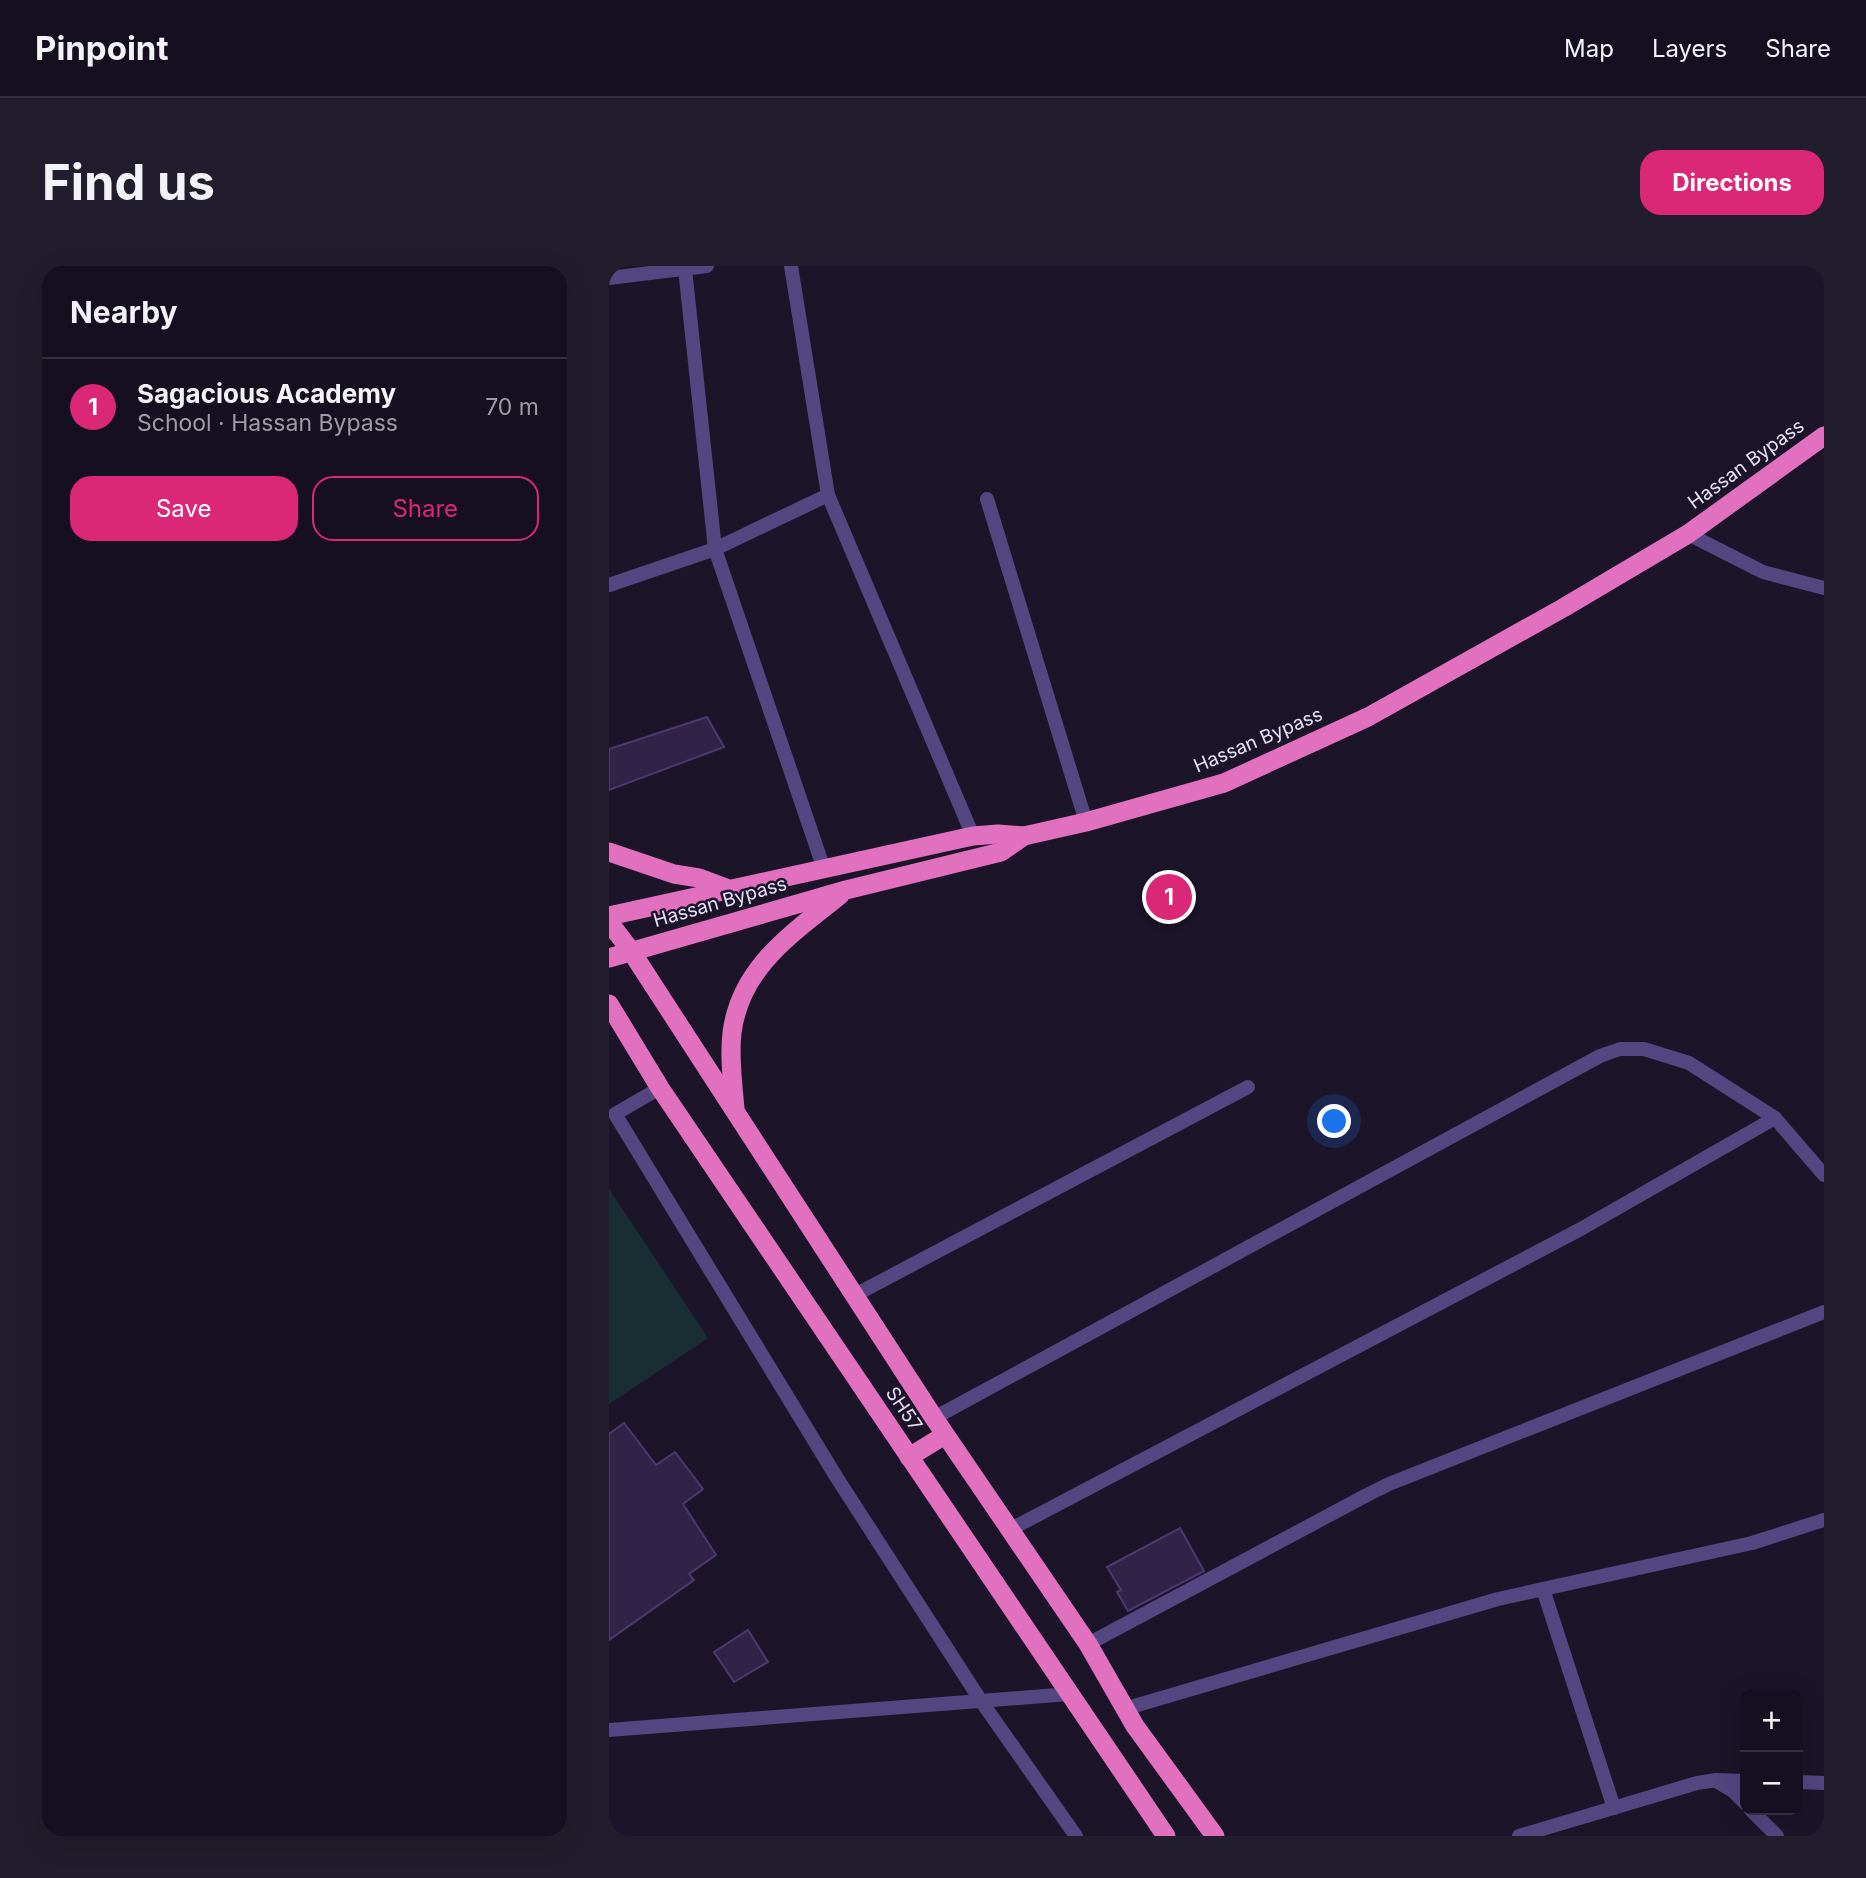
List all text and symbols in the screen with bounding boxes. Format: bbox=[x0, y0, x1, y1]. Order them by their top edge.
text: Pinpoint bbox=[35, 28, 168, 68]
text: Map bbox=[1564, 34, 1614, 63]
text: Layers bbox=[1652, 34, 1727, 63]
text: Share bbox=[1765, 34, 1831, 63]
button: Directions bbox=[1640, 150, 1824, 215]
text: Find us bbox=[42, 153, 215, 212]
text: Nearby bbox=[70, 294, 178, 330]
text: Sagacious Academy bbox=[137, 378, 396, 409]
text: 1 bbox=[88, 393, 98, 421]
text: 70 m bbox=[485, 393, 539, 421]
text: School · Hassan Bypass bbox=[137, 409, 398, 437]
street label: Hassan Bypass bbox=[1684, 414, 1808, 514]
button: Save bbox=[70, 476, 298, 541]
button: Share bbox=[312, 476, 539, 541]
street label: Hassan Bypass bbox=[1190, 703, 1326, 777]
pin: 1 bbox=[1146, 871, 1192, 923]
street label: Hassan Bypass bbox=[651, 872, 789, 932]
your location bbox=[1317, 1104, 1351, 1138]
street label: SH57 bbox=[881, 1382, 927, 1436]
map controls bbox=[1740, 1689, 1803, 1815]
button: + bbox=[1740, 1689, 1803, 1752]
button: − bbox=[1740, 1752, 1803, 1815]

